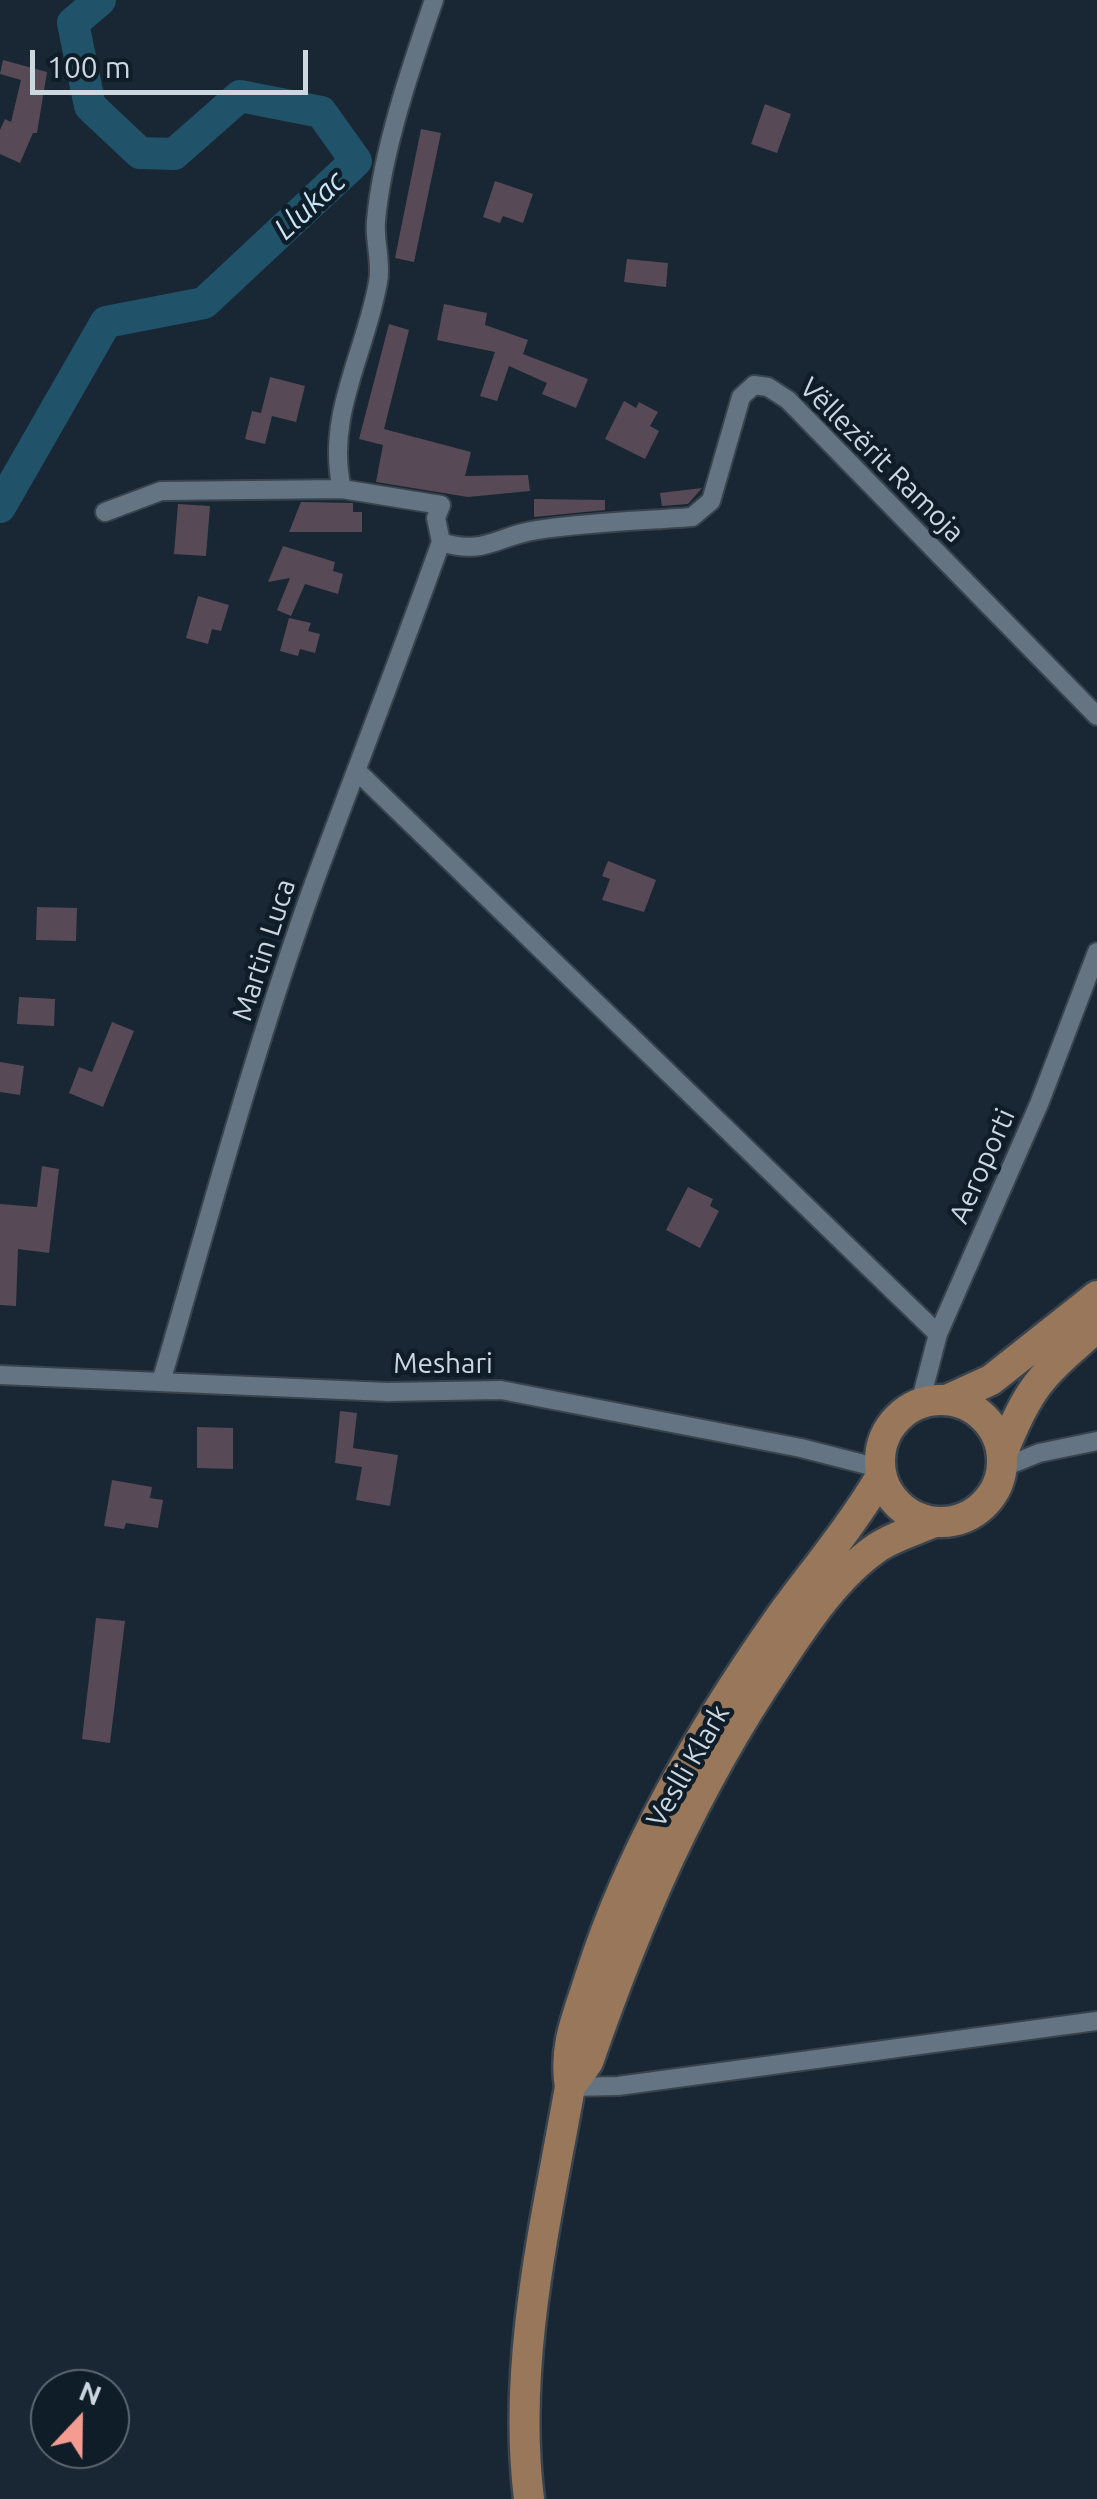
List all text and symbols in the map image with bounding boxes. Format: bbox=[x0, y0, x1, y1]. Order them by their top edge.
scale bar bbox=[35, 30, 312, 92]
text: 100 m bbox=[47, 50, 131, 84]
water label: Llukac bbox=[267, 163, 353, 247]
street label: Vëllezërit Ramoja bbox=[793, 371, 971, 549]
street label: Martin Luca bbox=[225, 875, 303, 1025]
street label: Aeroporti bbox=[942, 1104, 1022, 1228]
street label: Meshari bbox=[393, 1347, 493, 1381]
street label: Veslli Klark bbox=[639, 1699, 737, 1833]
north arrow bbox=[30, 2369, 130, 2469]
text: N bbox=[75, 2374, 106, 2411]

